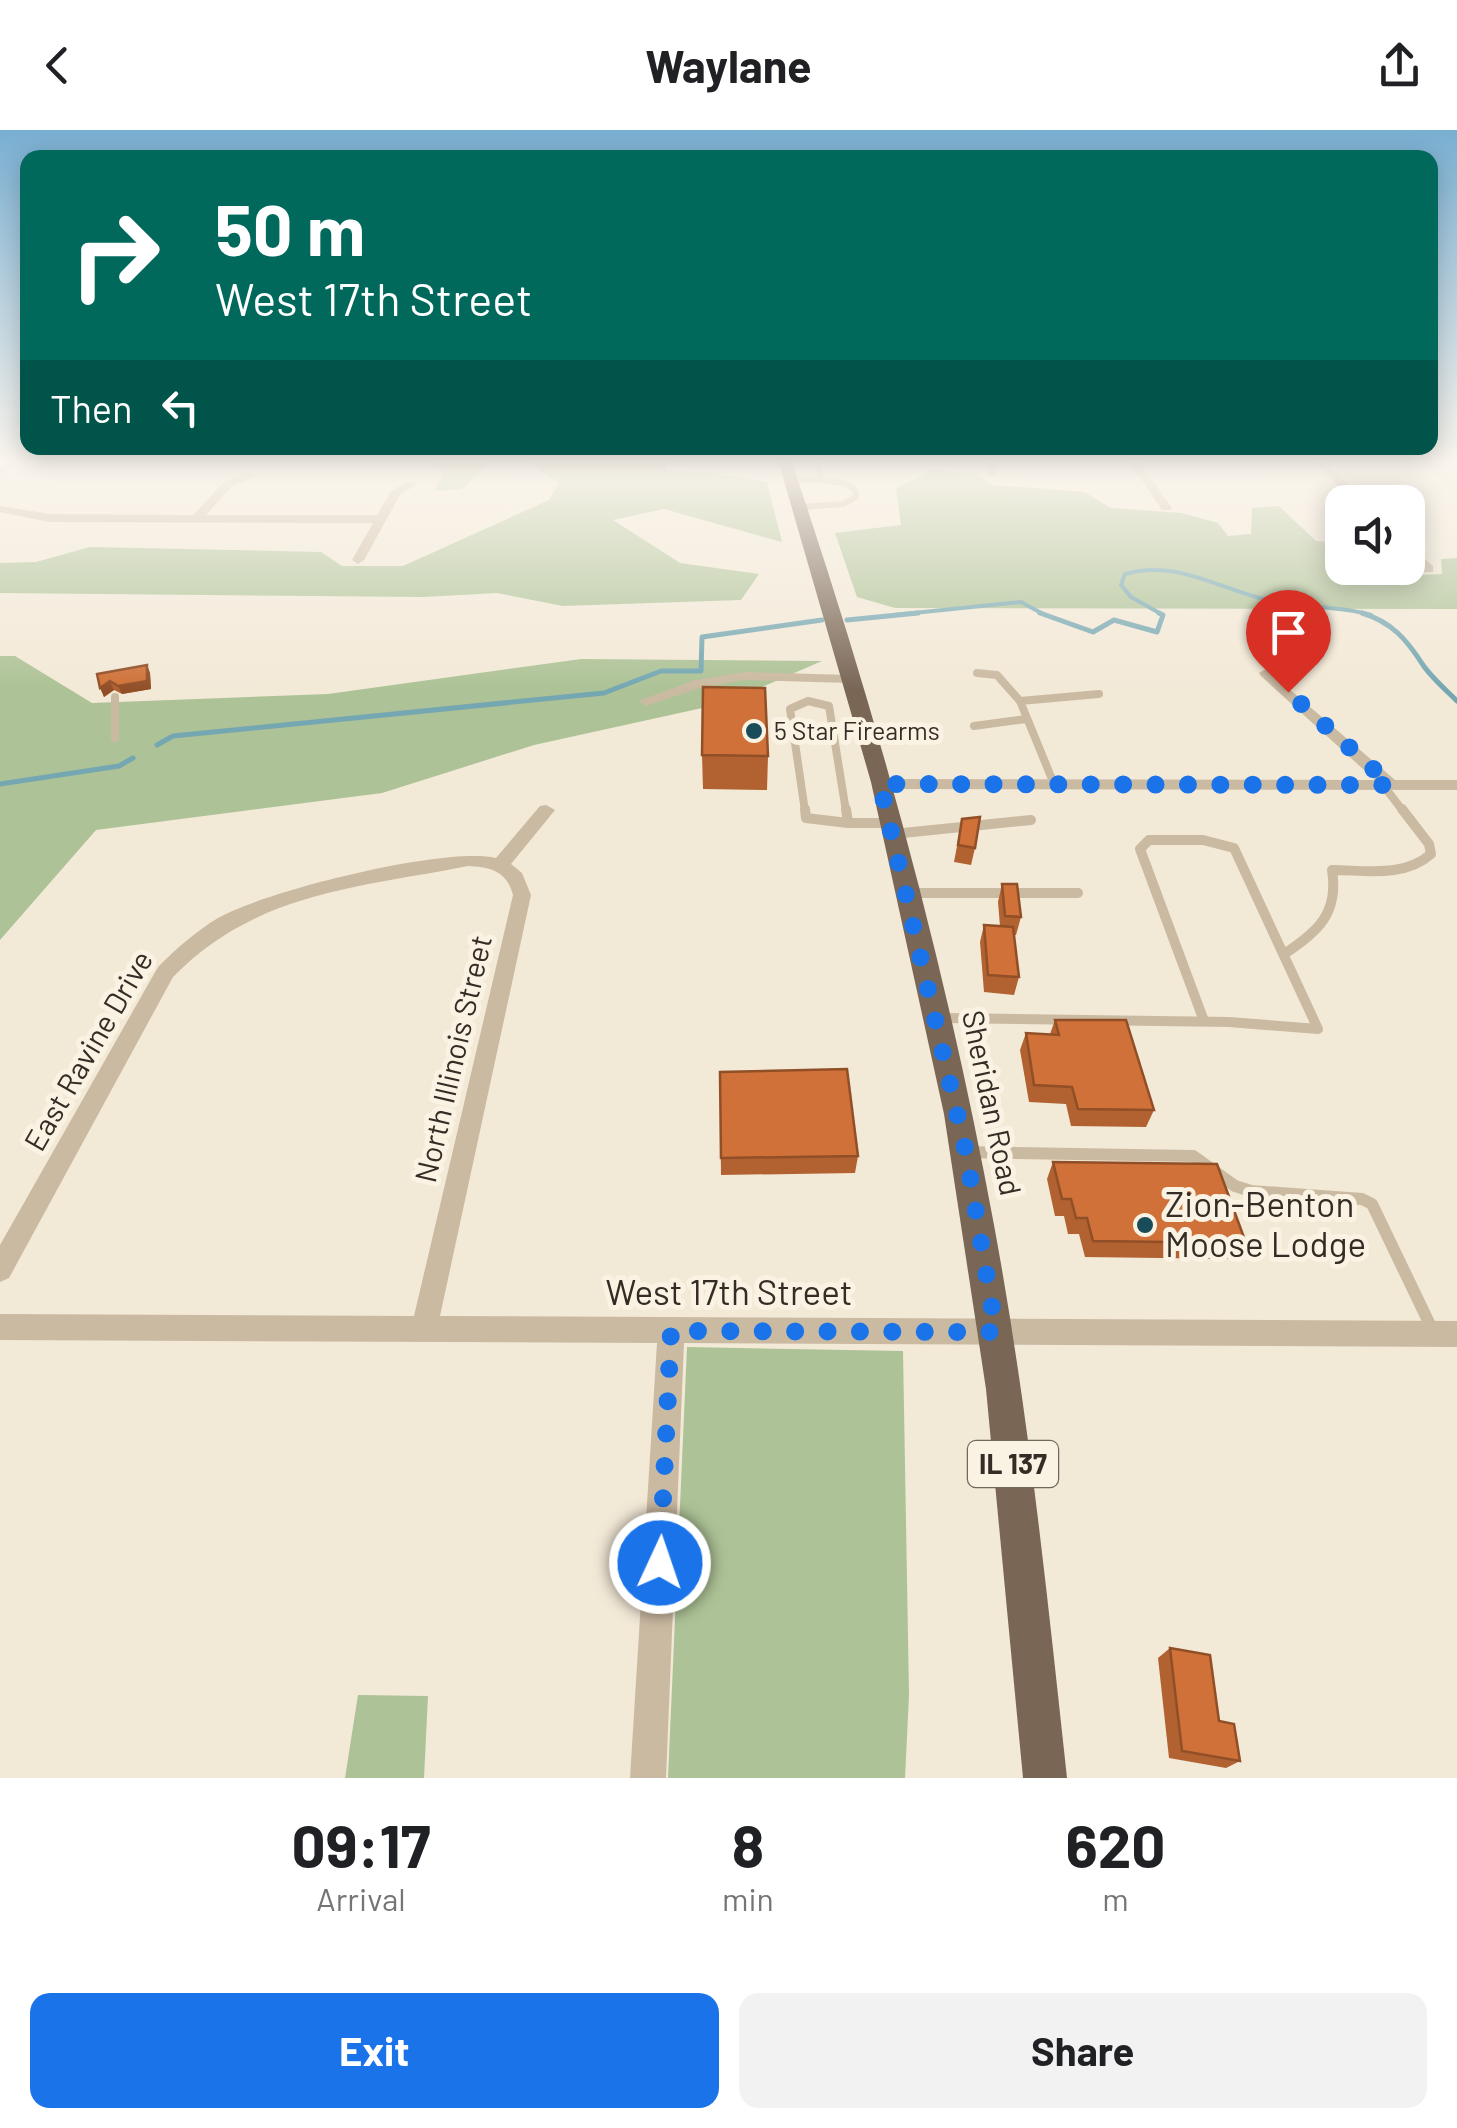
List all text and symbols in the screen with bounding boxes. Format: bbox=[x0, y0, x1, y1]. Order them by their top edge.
icon: back bbox=[30, 38, 85, 93]
text: Waylane bbox=[645, 38, 812, 92]
icon: share bbox=[1372, 38, 1427, 93]
text: 50 m bbox=[215, 186, 365, 270]
icon: right bbox=[50, 190, 180, 320]
text: West 17th Street bbox=[215, 271, 532, 325]
icon: left bbox=[153, 380, 208, 435]
text: Then bbox=[50, 385, 133, 431]
map controls bbox=[1325, 485, 1425, 585]
button: sound bbox=[1325, 485, 1425, 585]
pin bbox=[1246, 590, 1331, 693]
icon: arrive bbox=[1261, 605, 1316, 660]
place label: 5 Star Firearms bbox=[774, 715, 940, 745]
marker: 5 Star Firearms bbox=[743, 720, 765, 742]
street label: North Illinois Street bbox=[406, 931, 498, 1186]
street label: East Ravine Drive bbox=[15, 944, 159, 1156]
street label: Sheridan Road bbox=[956, 1007, 1030, 1198]
place label: Zion-Benton Moose Lodge bbox=[1165, 1182, 1366, 1264]
marker: Zion-Benton Moose Lodge bbox=[1134, 1214, 1156, 1236]
street label: West 17th Street bbox=[606, 1270, 852, 1312]
road number: IL 137 bbox=[968, 1441, 1058, 1487]
position arrow bbox=[608, 1511, 712, 1615]
text: 09:17 bbox=[292, 1808, 430, 1880]
text: 8 bbox=[732, 1808, 764, 1880]
text: 620 bbox=[1065, 1808, 1165, 1880]
text: Arrival bbox=[316, 1879, 406, 1917]
text: min bbox=[722, 1879, 774, 1917]
text: m bbox=[1102, 1879, 1129, 1917]
button: Exit bbox=[30, 1993, 719, 2108]
button: Share bbox=[739, 1993, 1427, 2108]

